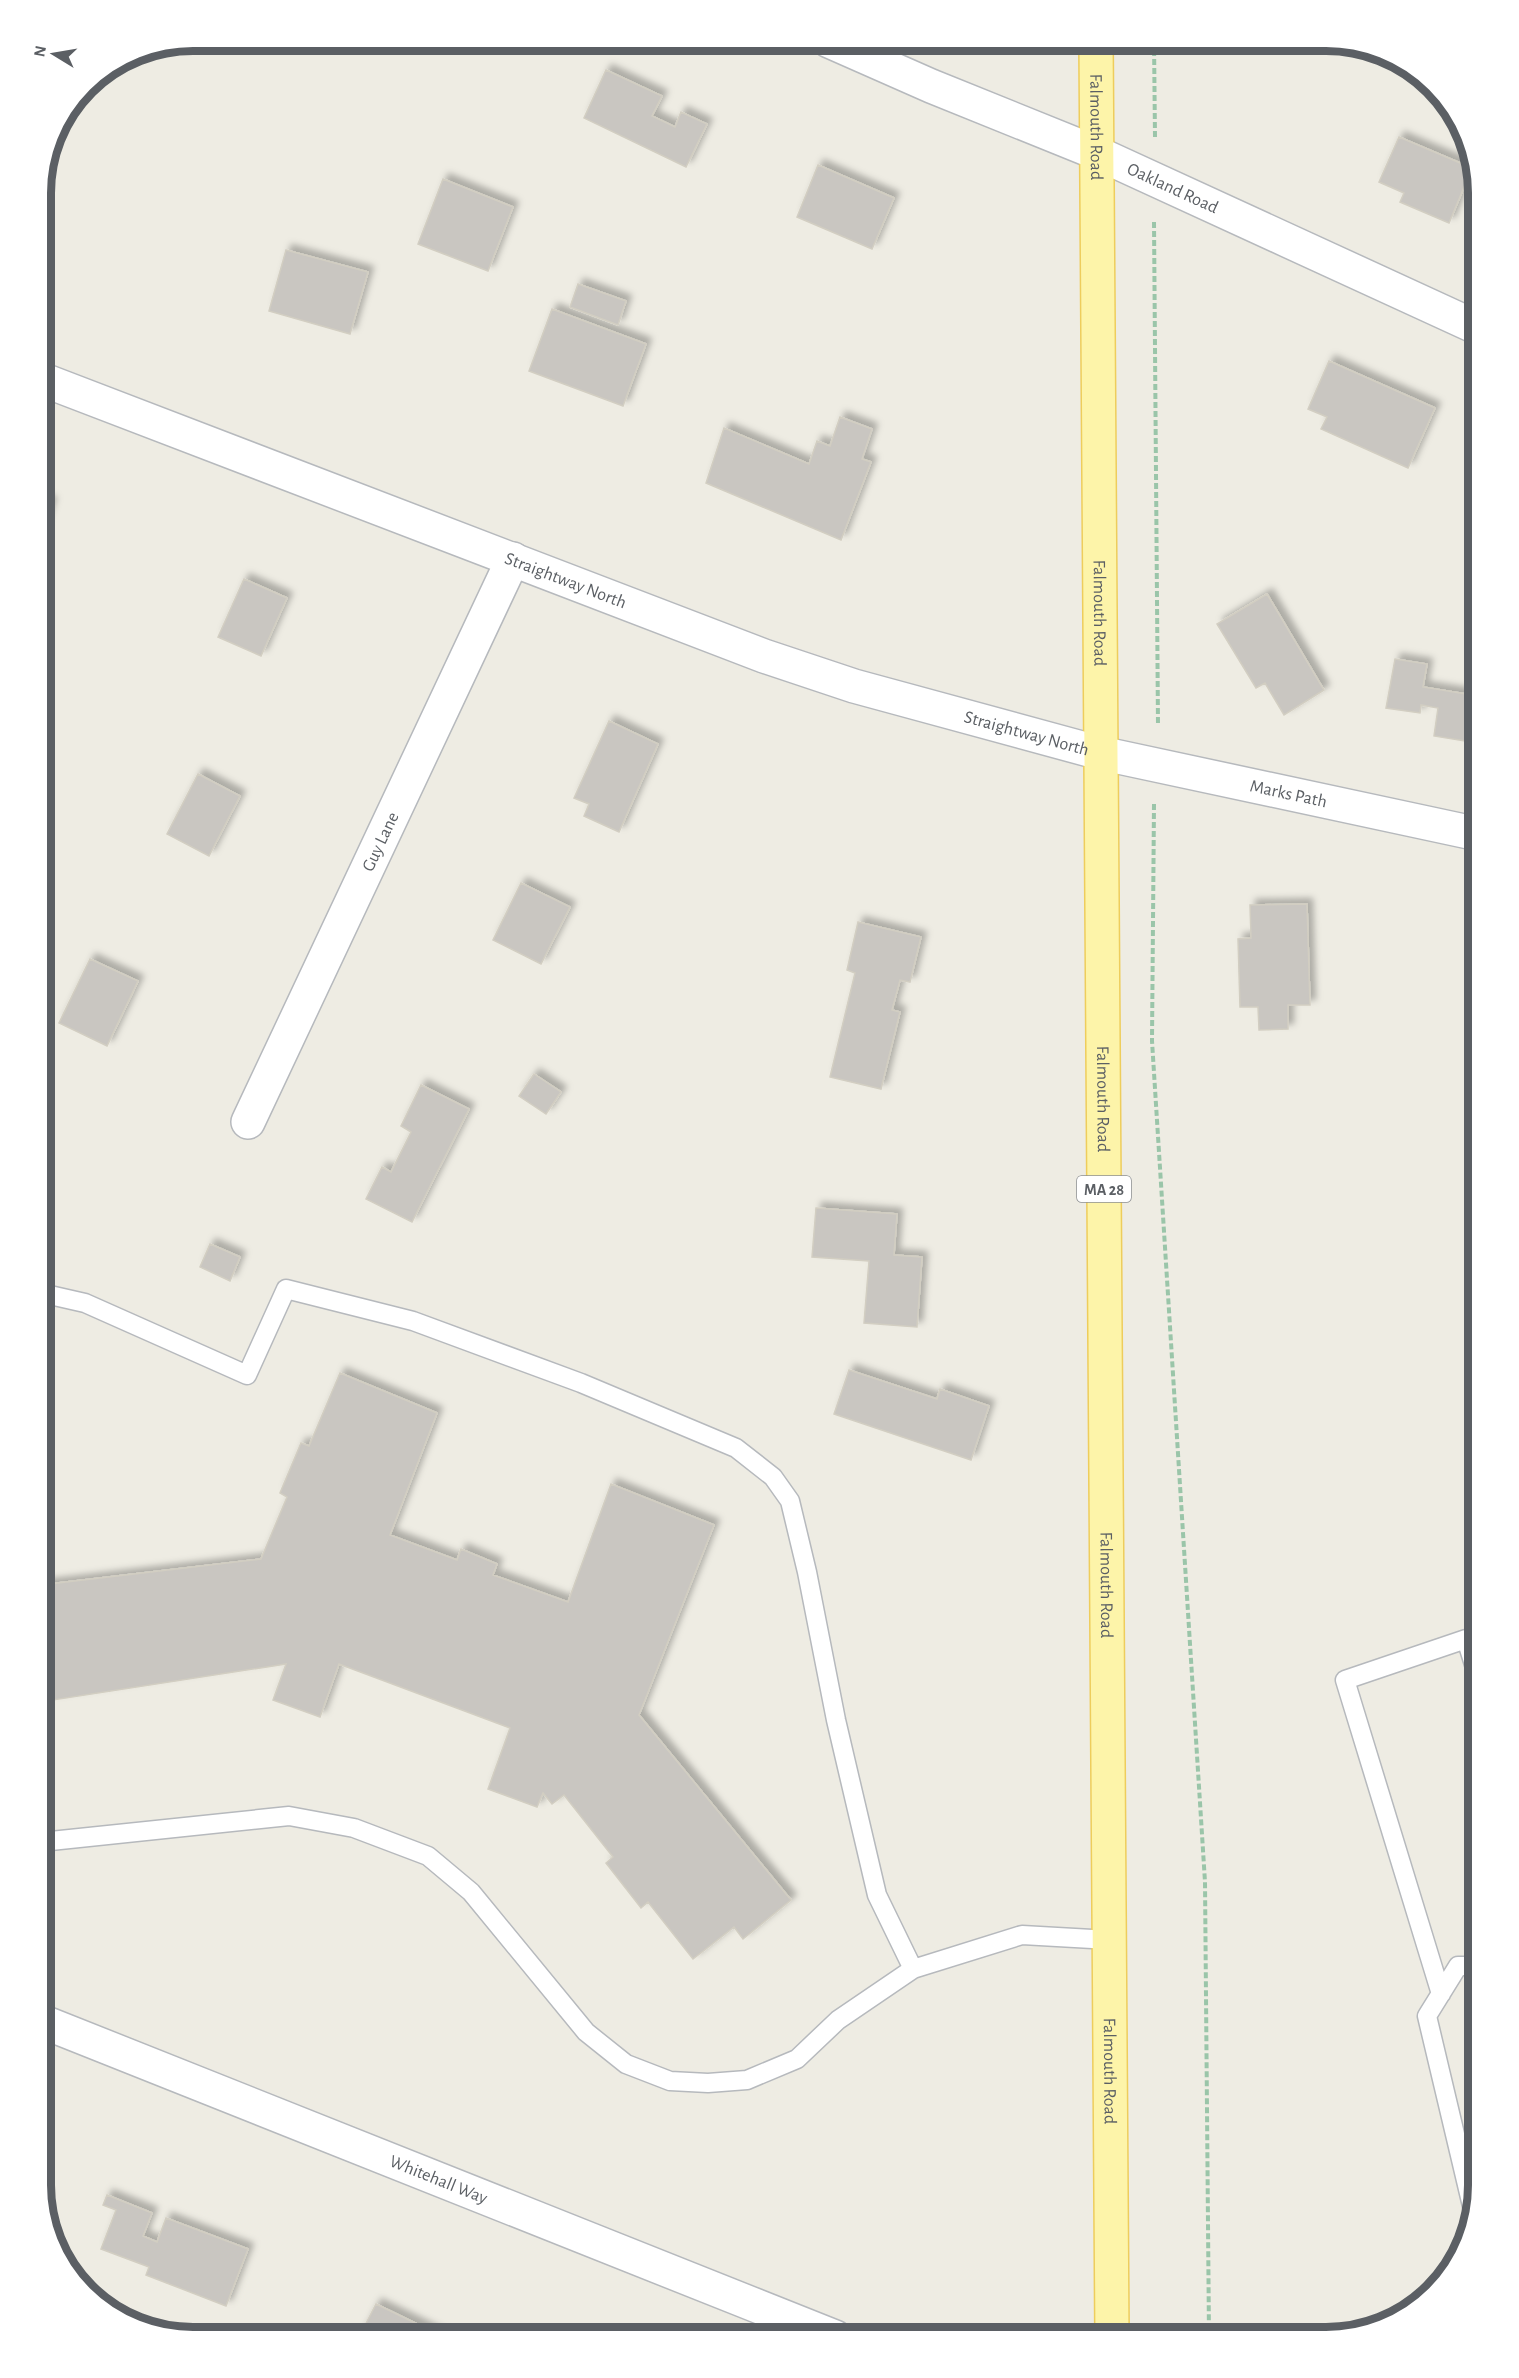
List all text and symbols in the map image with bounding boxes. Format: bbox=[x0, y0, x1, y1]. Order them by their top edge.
north arrow bbox=[24, 24, 84, 84]
text: N bbox=[31, 44, 49, 58]
street label: Falmouth Road bbox=[1086, 74, 1105, 180]
street label: Oakland Road bbox=[1124, 160, 1221, 217]
street label: Straightway North bbox=[502, 550, 629, 612]
street label: Falmouth Road bbox=[1090, 560, 1108, 666]
street label: Straightway North bbox=[962, 708, 1091, 760]
street label: Marks Path bbox=[1248, 777, 1329, 811]
street label: Guy Lane bbox=[359, 809, 403, 874]
street label: Falmouth Road bbox=[1093, 1046, 1112, 1152]
road number: MA 28 bbox=[1077, 1176, 1131, 1202]
street label: Falmouth Road bbox=[1096, 1532, 1115, 1638]
street label: Falmouth Road bbox=[1100, 2018, 1119, 2124]
street label: Whitehall Way bbox=[387, 2153, 490, 2208]

